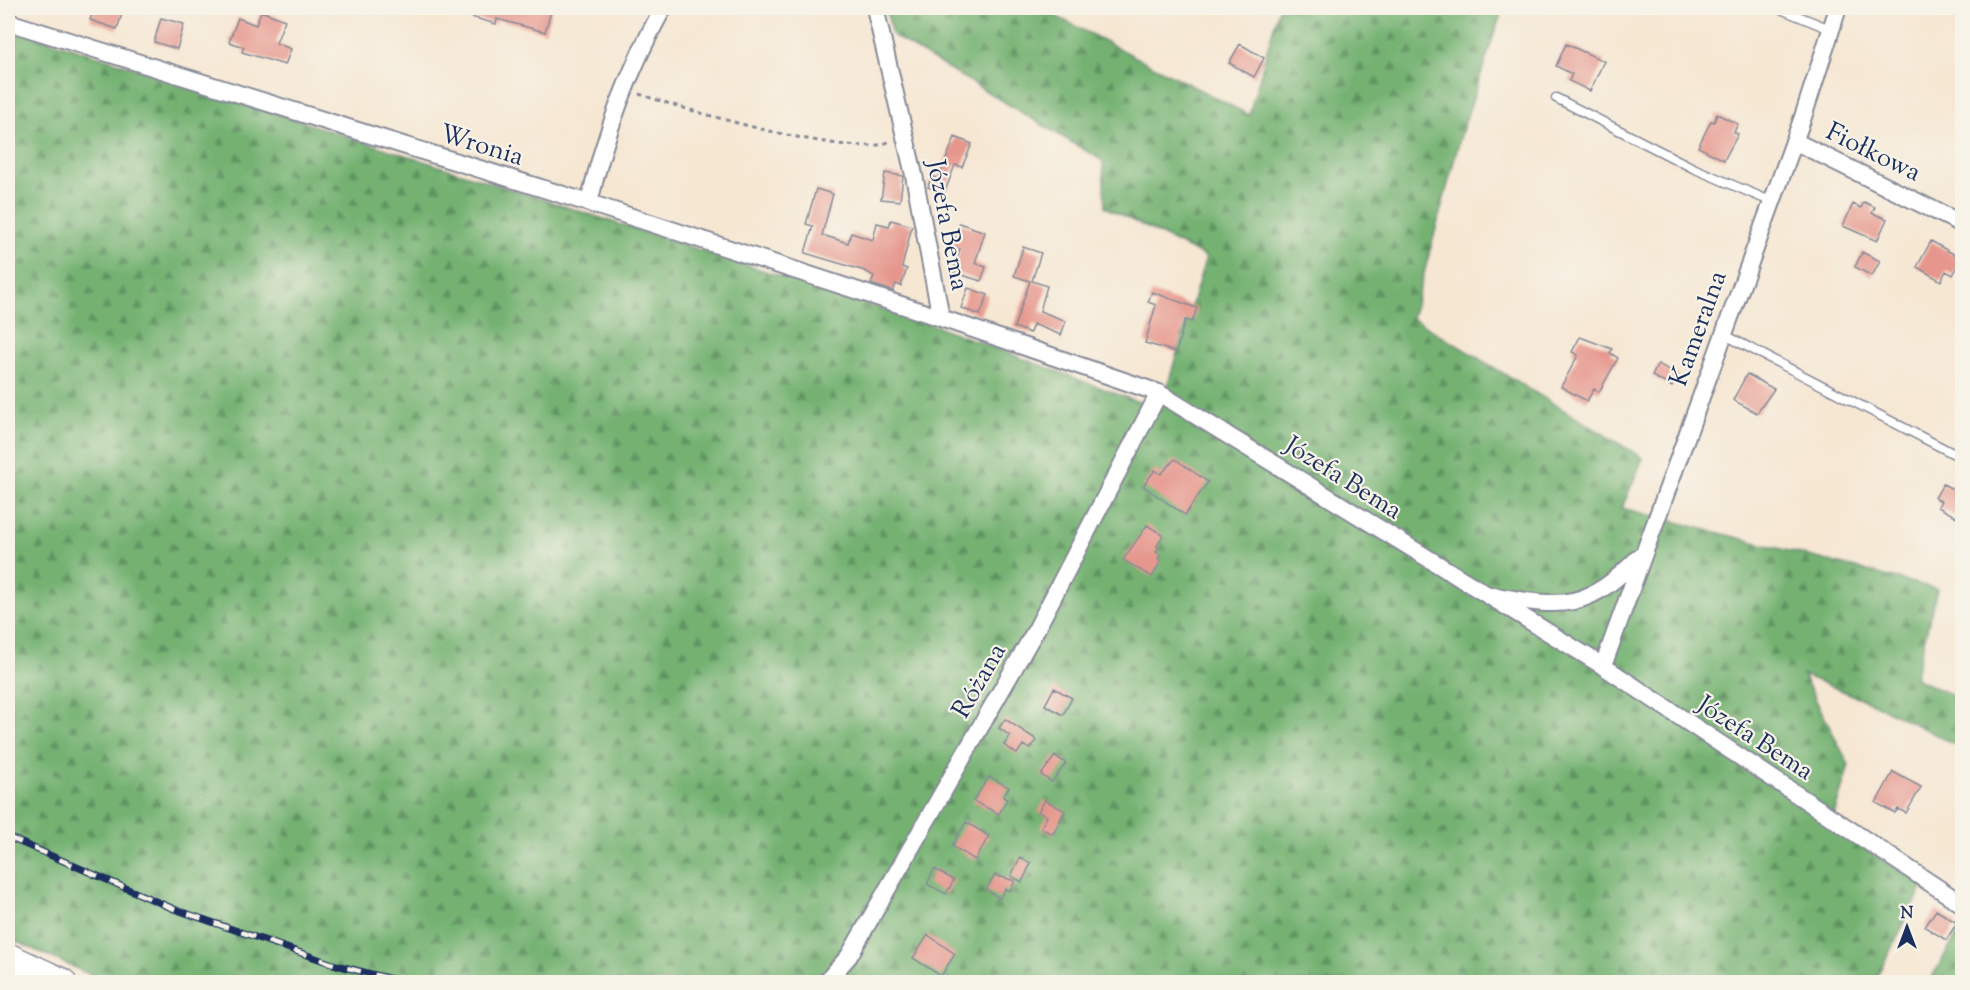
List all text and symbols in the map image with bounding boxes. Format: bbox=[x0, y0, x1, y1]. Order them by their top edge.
street label: Fiołkowa bbox=[1819, 114, 1927, 192]
street label: Wronia bbox=[435, 116, 528, 177]
street label: Józefa Bema bbox=[915, 155, 977, 294]
street label: Kameralna bbox=[1661, 266, 1737, 392]
street label: Józefa Bema bbox=[1275, 427, 1409, 530]
street label: Różana bbox=[944, 637, 1017, 726]
street label: Józefa Bema bbox=[1687, 686, 1820, 791]
north arrow bbox=[1877, 897, 1937, 957]
text: N bbox=[1901, 903, 1914, 926]

